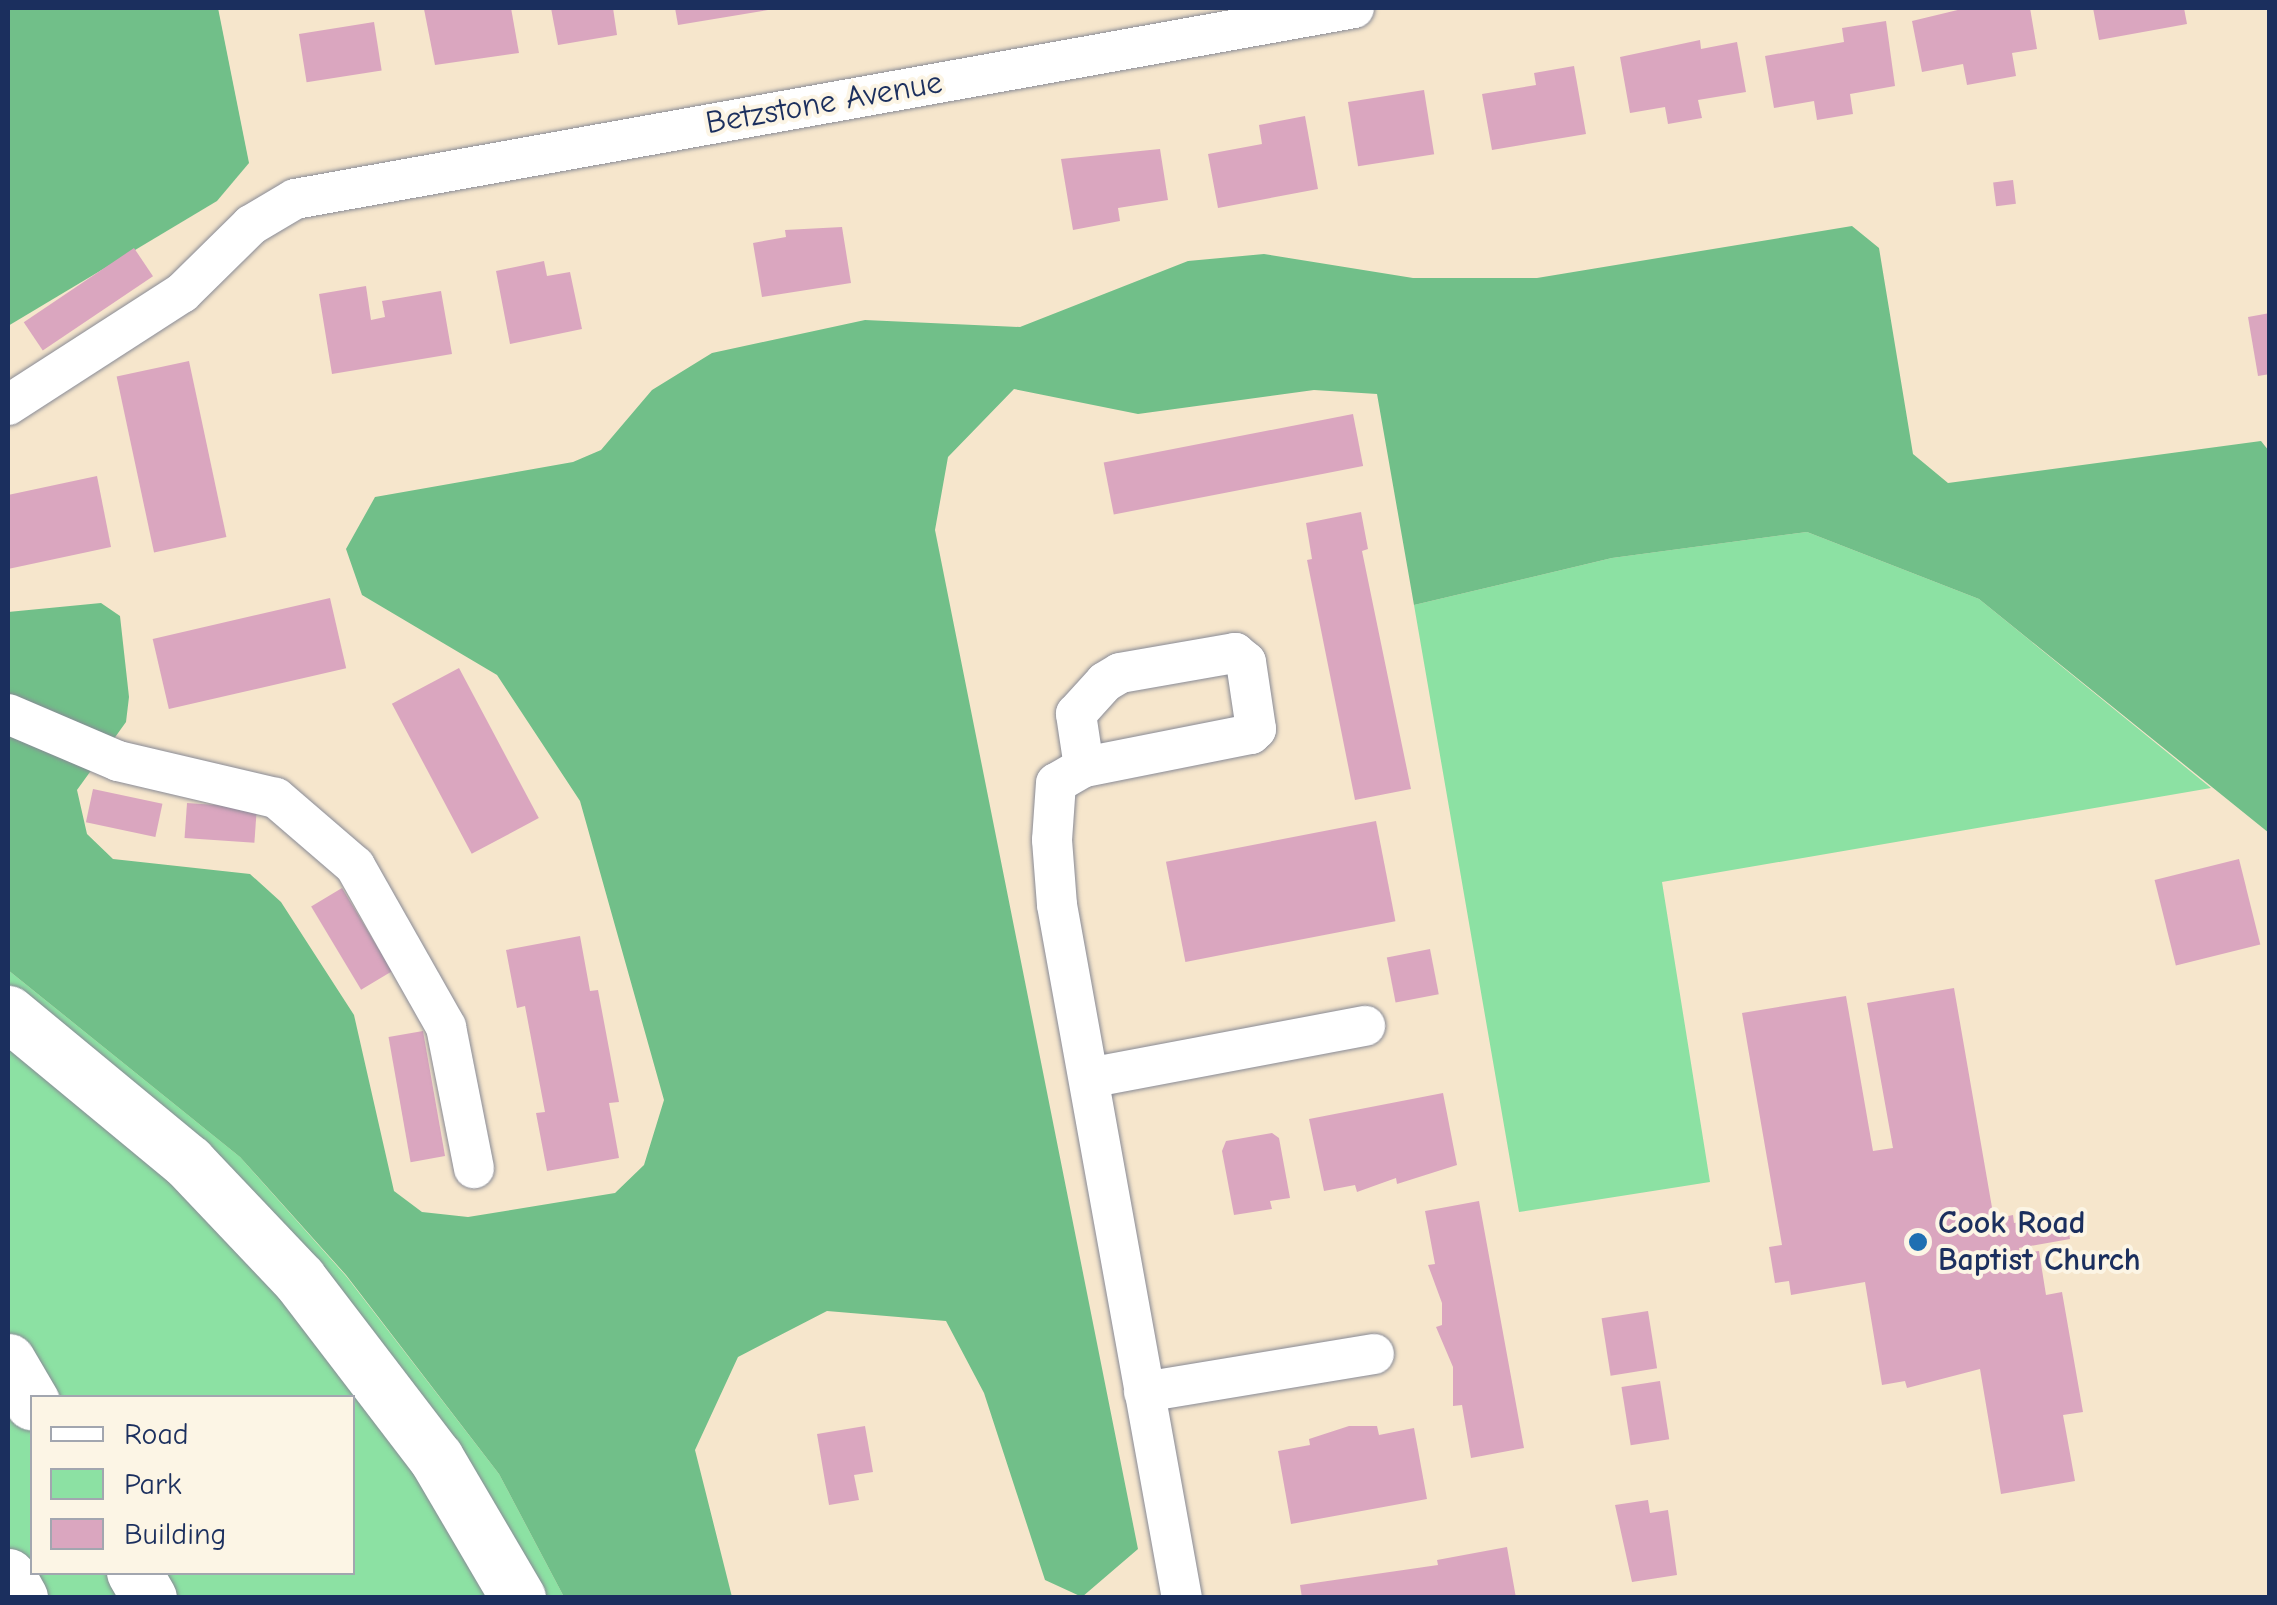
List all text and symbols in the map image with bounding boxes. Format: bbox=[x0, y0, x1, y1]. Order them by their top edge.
street label: Betzstone Avenue bbox=[703, 63, 945, 143]
place label: Cook Road Baptist Church bbox=[1938, 1205, 2141, 1280]
marker: Cook Road Baptist Church bbox=[1907, 1231, 1929, 1253]
legend bbox=[30, 1395, 355, 1575]
text: Road bbox=[124, 1417, 189, 1452]
text: Park bbox=[124, 1467, 181, 1502]
text: Building bbox=[124, 1517, 227, 1552]

